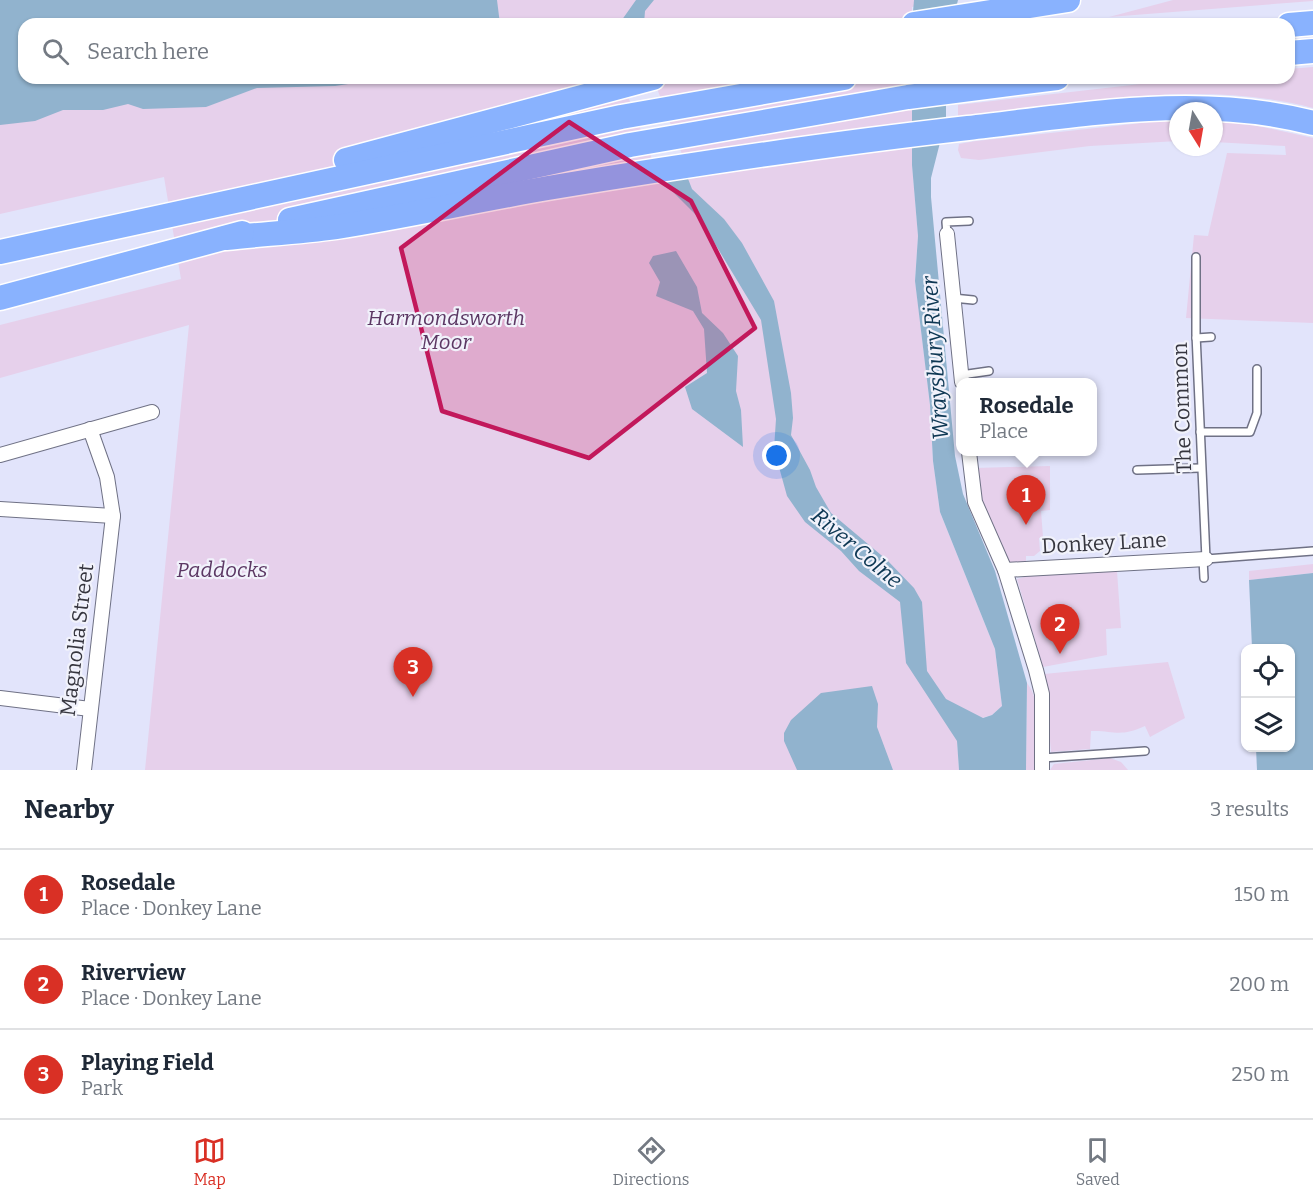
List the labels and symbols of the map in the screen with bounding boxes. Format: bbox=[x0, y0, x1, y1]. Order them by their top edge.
north arrow bbox=[1169, 102, 1223, 156]
water label: Wraysbury River bbox=[916, 274, 954, 441]
park label: Harmondsworth Moor bbox=[367, 305, 525, 355]
street label: The Common bbox=[1167, 342, 1197, 474]
your location bbox=[762, 441, 791, 470]
pin: 1 bbox=[1006, 476, 1046, 525]
water label: River Colne bbox=[806, 502, 908, 594]
street label: Donkey Lane bbox=[1041, 527, 1167, 559]
park label: Paddocks bbox=[176, 557, 268, 583]
street label: Magnolia Street bbox=[55, 562, 99, 718]
pin: 2 bbox=[1040, 604, 1080, 654]
pin: 3 bbox=[394, 648, 432, 697]

